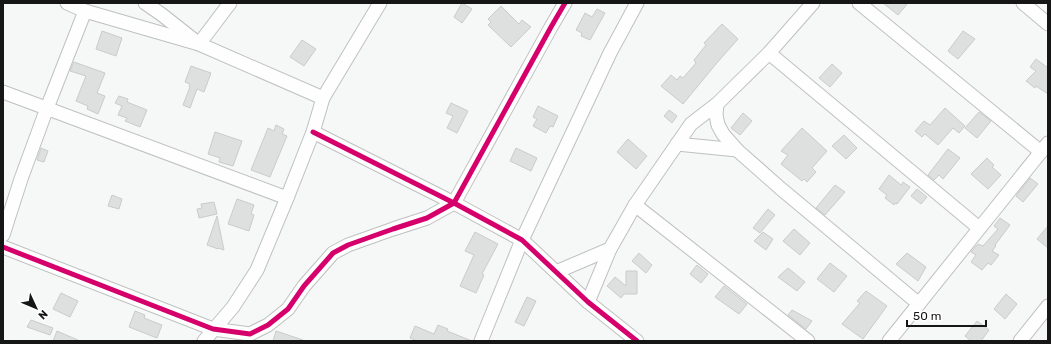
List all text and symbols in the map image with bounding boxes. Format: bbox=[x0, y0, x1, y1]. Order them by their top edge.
north arrow bbox=[16, 288, 56, 328]
scale bar bbox=[907, 302, 986, 328]
text: N bbox=[35, 307, 50, 322]
text: 50 m bbox=[913, 309, 941, 323]

